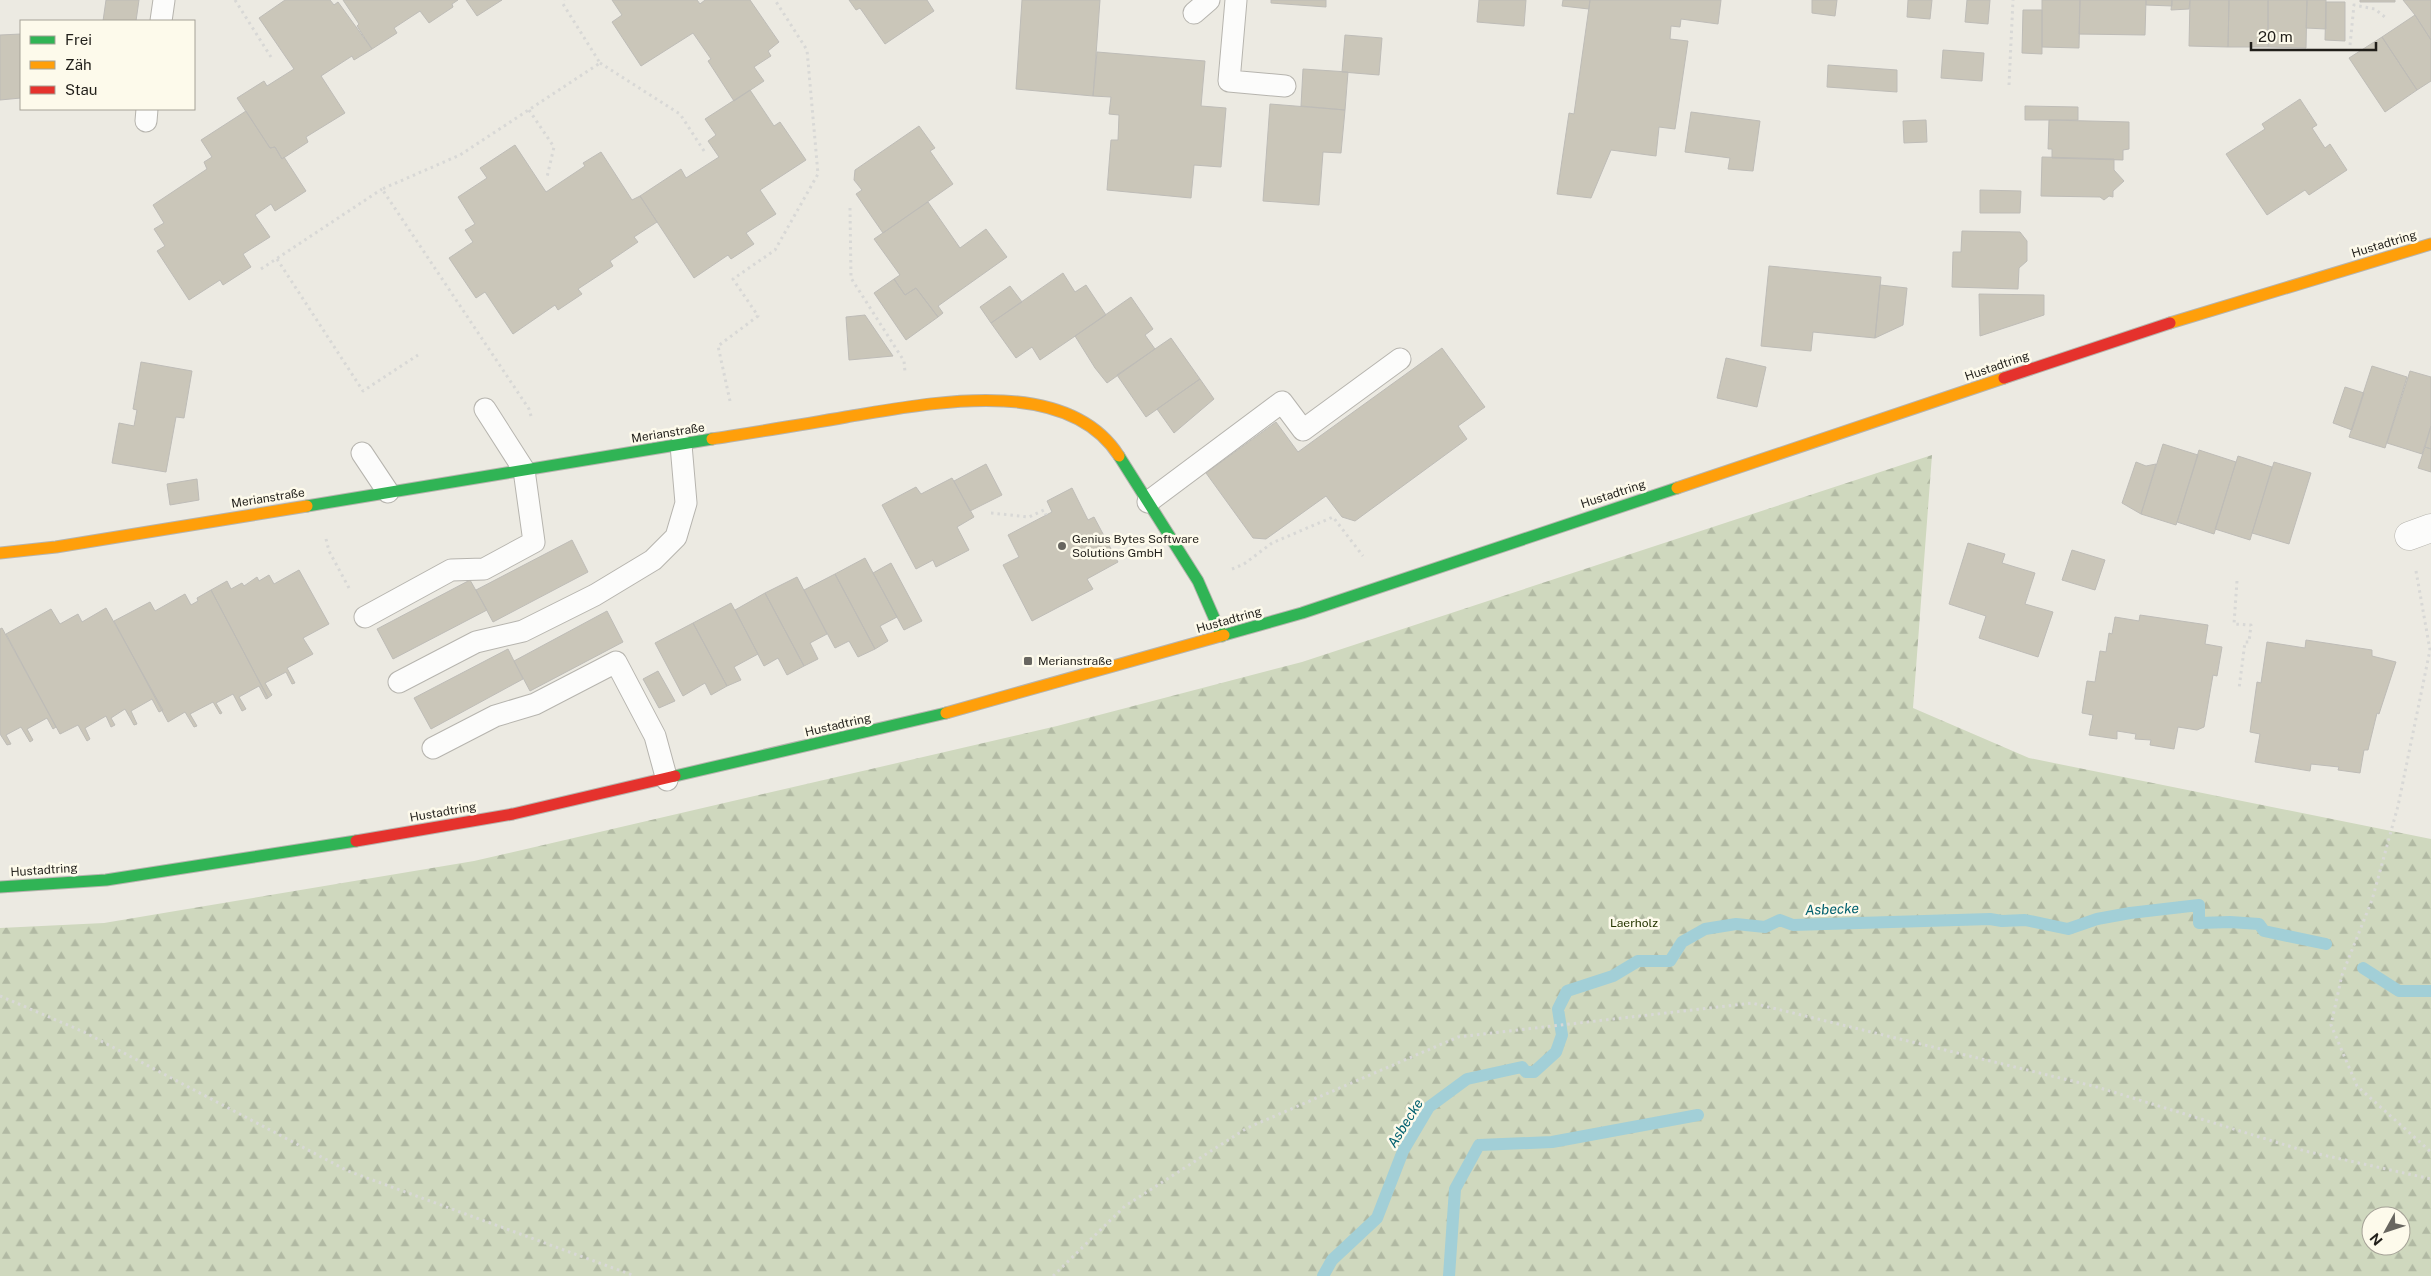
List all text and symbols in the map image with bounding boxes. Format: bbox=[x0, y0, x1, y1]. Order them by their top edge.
legend bbox=[20, 20, 195, 110]
scale bar bbox=[2251, 20, 2376, 52]
text: 20 m bbox=[2258, 28, 2293, 45]
text: Frei bbox=[65, 31, 92, 48]
text: Zäh bbox=[65, 56, 92, 73]
text: Stau bbox=[65, 81, 98, 98]
street label: Hustadtring bbox=[2350, 227, 2418, 261]
street label: Hustadtring bbox=[1963, 348, 2031, 384]
street label: Merianstraße bbox=[630, 420, 706, 446]
street label: Hustadtring bbox=[1579, 477, 1647, 511]
street label: Merianstraße bbox=[230, 485, 306, 511]
place label: Genius Bytes Software Solutions GmbH bbox=[1072, 532, 1199, 560]
marker: Genius Bytes Software Solutions GmbH bbox=[1056, 540, 1068, 552]
street label: Hustadtring bbox=[1195, 604, 1263, 636]
place label: Merianstraße bbox=[1038, 654, 1112, 668]
marker: Merianstraße bbox=[1022, 655, 1034, 667]
street label: Hustadtring bbox=[804, 711, 872, 739]
street label: Hustadtring bbox=[409, 799, 477, 825]
street label: Hustadtring bbox=[10, 861, 78, 879]
water label: Asbecke bbox=[1805, 900, 1860, 918]
park label: Laerholz bbox=[1610, 916, 1658, 930]
water label: Asbecke bbox=[1384, 1096, 1426, 1150]
north arrow bbox=[2361, 1206, 2411, 1256]
text: N bbox=[2366, 1230, 2386, 1249]

